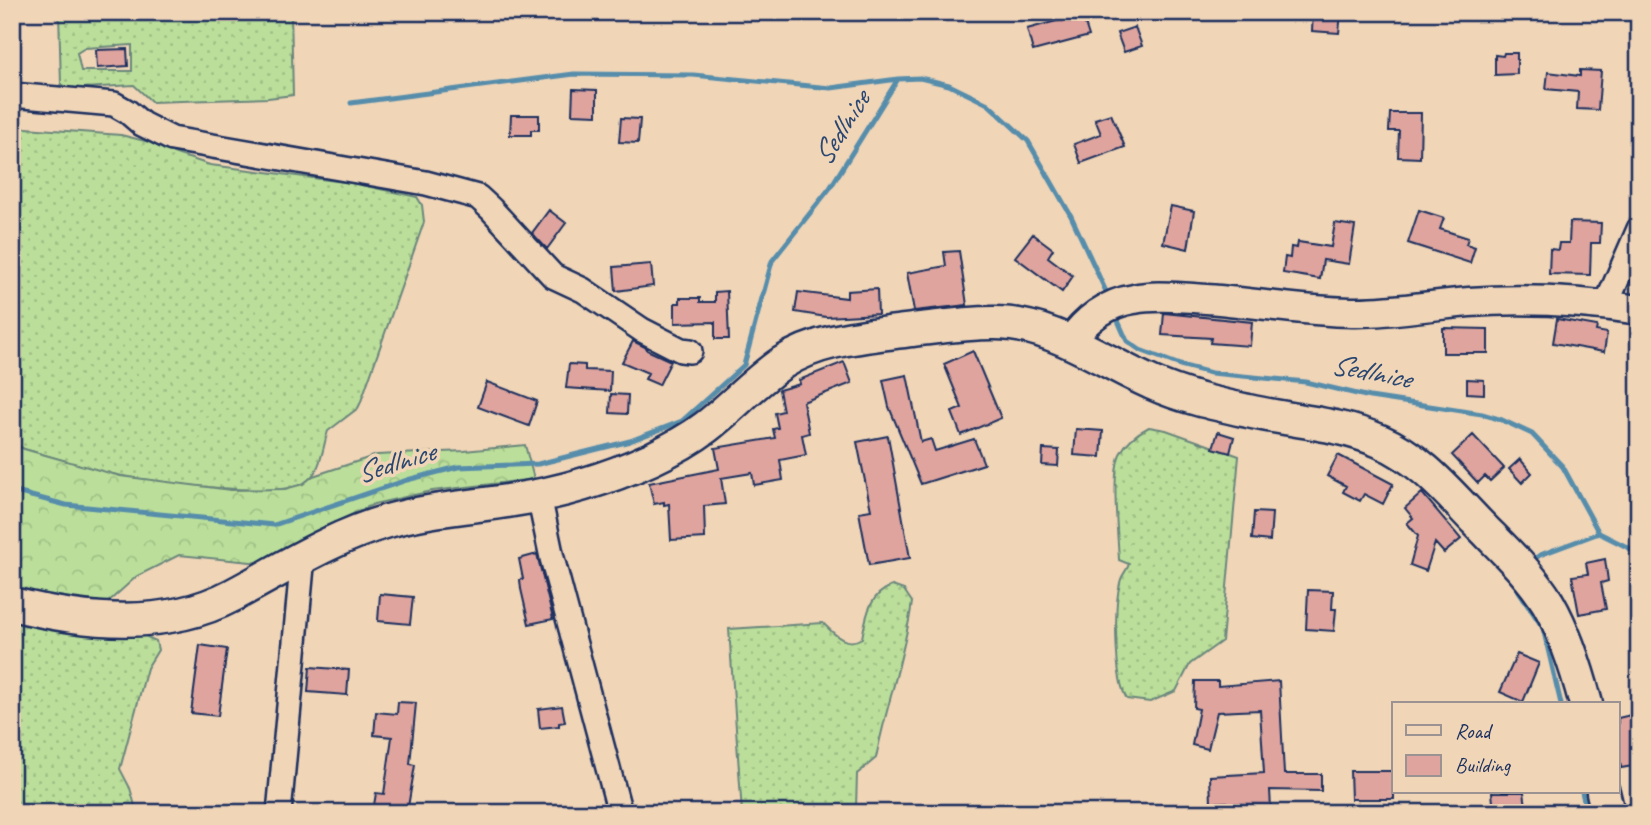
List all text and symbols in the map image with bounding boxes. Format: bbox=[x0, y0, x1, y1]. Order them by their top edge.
water label: Sedlnice bbox=[804, 80, 881, 172]
water label: Sedlnice bbox=[1328, 345, 1418, 398]
water label: Sedlnice bbox=[351, 431, 443, 492]
legend bbox=[1392, 702, 1620, 794]
text: Road bbox=[1455, 718, 1494, 744]
text: Building bbox=[1455, 752, 1512, 778]

